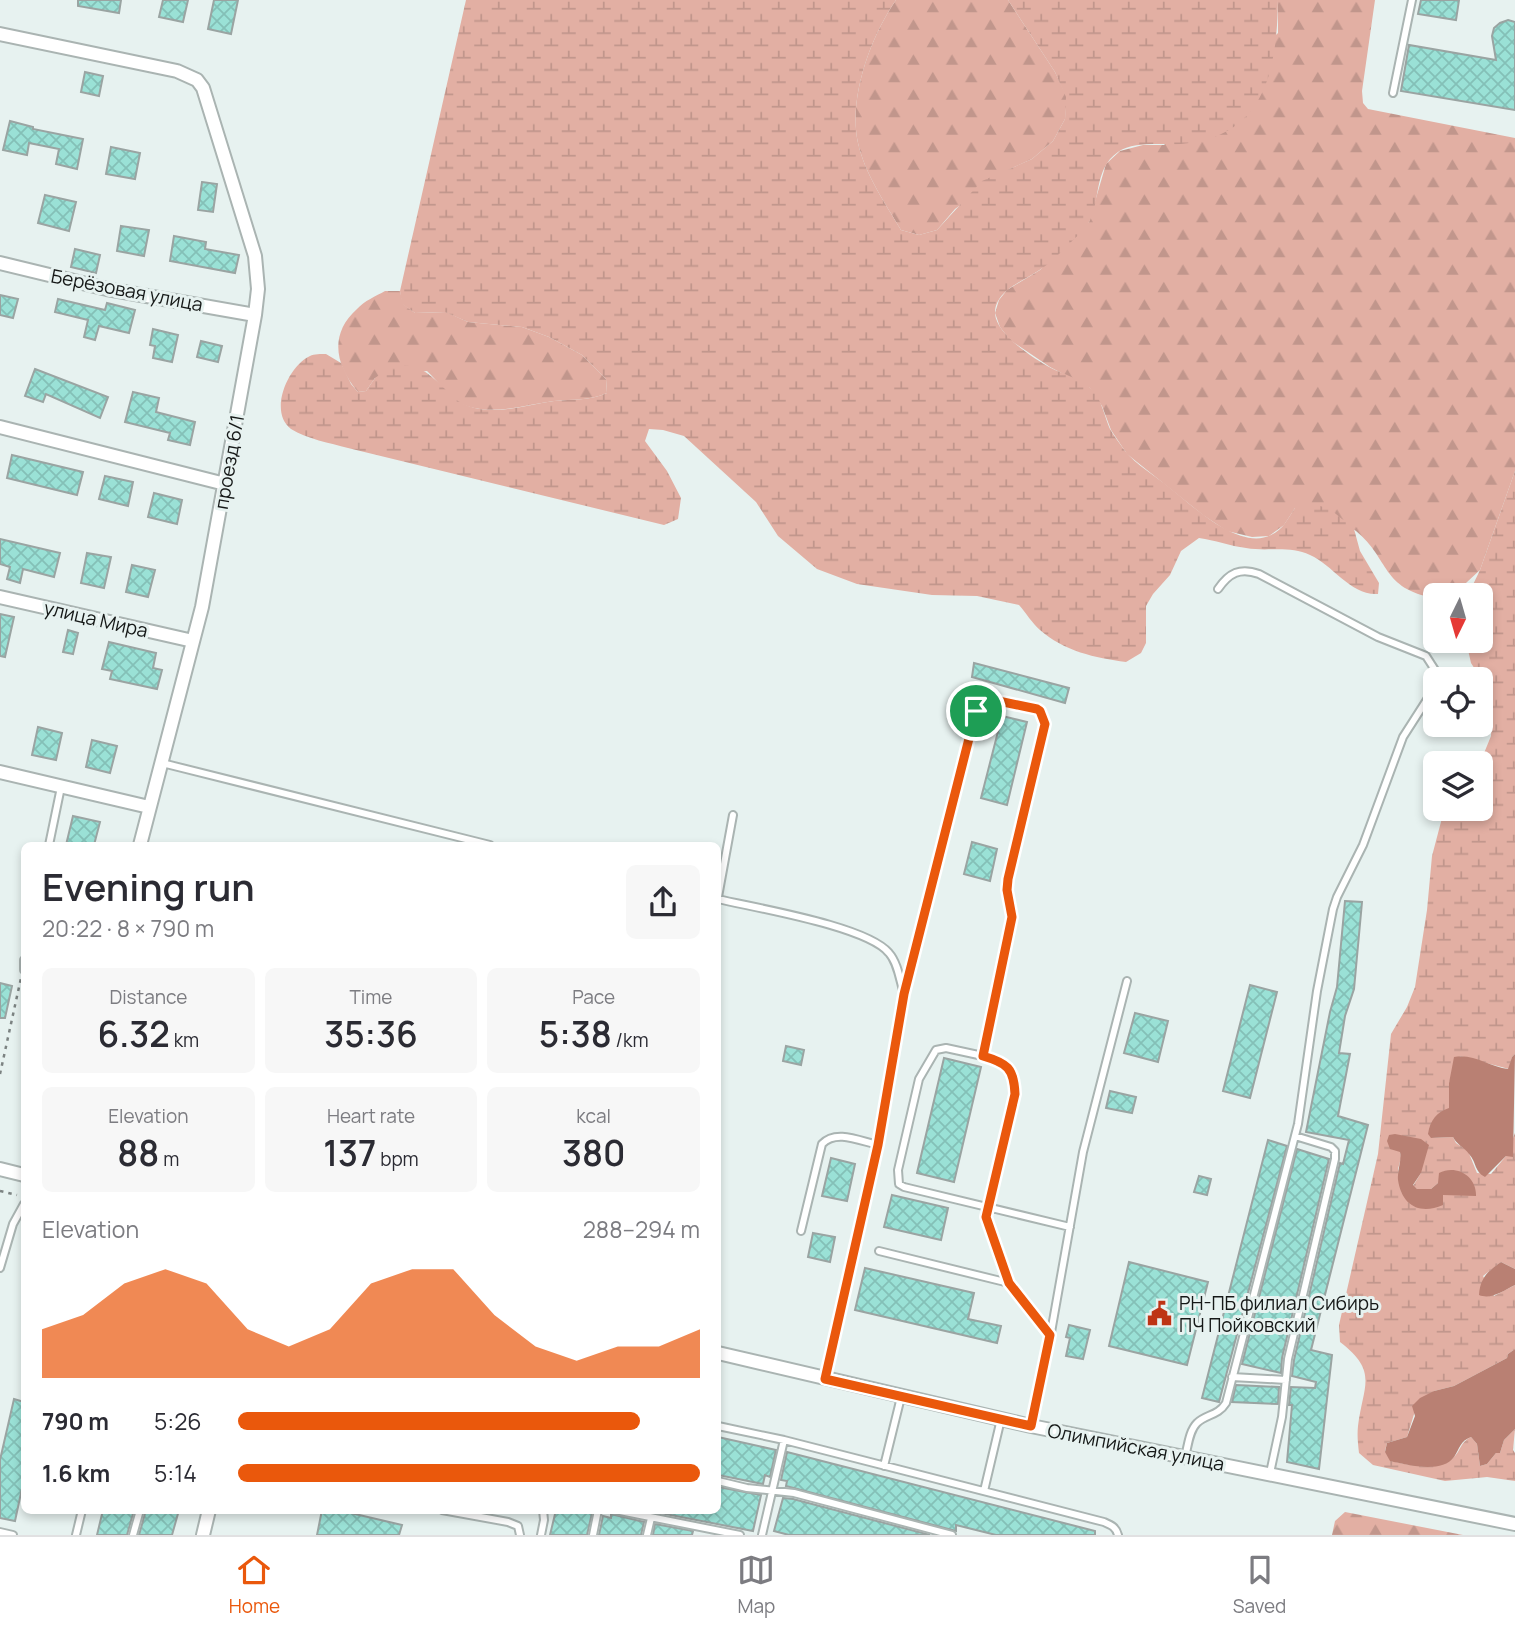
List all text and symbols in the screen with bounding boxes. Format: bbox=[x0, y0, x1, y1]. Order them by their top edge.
street label: Берёзовая улица bbox=[49, 263, 205, 317]
street label: проезд 6/1 bbox=[208, 413, 250, 511]
north arrow bbox=[1423, 583, 1493, 653]
map controls bbox=[1423, 583, 1493, 821]
street label: улица Мира bbox=[41, 594, 151, 644]
button: locate bbox=[1423, 667, 1493, 737]
pin bbox=[946, 681, 1006, 741]
icon: arrive bbox=[957, 692, 995, 730]
button: layers bbox=[1423, 751, 1493, 821]
text: Evening run bbox=[42, 860, 255, 912]
button: share bbox=[626, 865, 700, 939]
text: 20:22 · 8 × 790 m bbox=[42, 912, 214, 944]
text: Distance bbox=[109, 984, 187, 1010]
text: Time bbox=[350, 984, 392, 1010]
text: Pace bbox=[572, 984, 615, 1010]
text: 6.32 bbox=[97, 1010, 170, 1058]
text: 35:36 bbox=[324, 1010, 418, 1058]
text: 5:38 bbox=[539, 1010, 612, 1058]
text: km bbox=[170, 1027, 199, 1053]
text: /km bbox=[612, 1027, 649, 1053]
text: Elevation bbox=[108, 1103, 188, 1129]
text: Heart rate bbox=[327, 1103, 415, 1129]
text: kcal bbox=[576, 1103, 611, 1129]
text: 88 bbox=[117, 1129, 159, 1177]
text: 137 bbox=[323, 1129, 376, 1177]
text: 380 bbox=[562, 1129, 625, 1177]
text: m bbox=[159, 1146, 179, 1172]
text: bpm bbox=[376, 1146, 419, 1172]
text: Elevation bbox=[42, 1213, 139, 1245]
text: 288–294 m bbox=[583, 1213, 700, 1245]
place label: РН-ПБ филиал Сибирь ПЧ Пойковский bbox=[1179, 1290, 1379, 1338]
public building icon: РН-ПБ филиал Сибирь ПЧ Пойковский bbox=[1145, 1300, 1173, 1328]
text: 790 m bbox=[42, 1405, 109, 1437]
text: 5:26 bbox=[154, 1405, 202, 1437]
street label: Олимпийская улица bbox=[1045, 1417, 1227, 1477]
text: 1.6 km bbox=[42, 1457, 110, 1489]
text: 5:14 bbox=[154, 1457, 197, 1489]
tab: Home bbox=[229, 1551, 280, 1619]
tab: Map bbox=[737, 1551, 775, 1619]
tab: Saved bbox=[1233, 1551, 1286, 1619]

